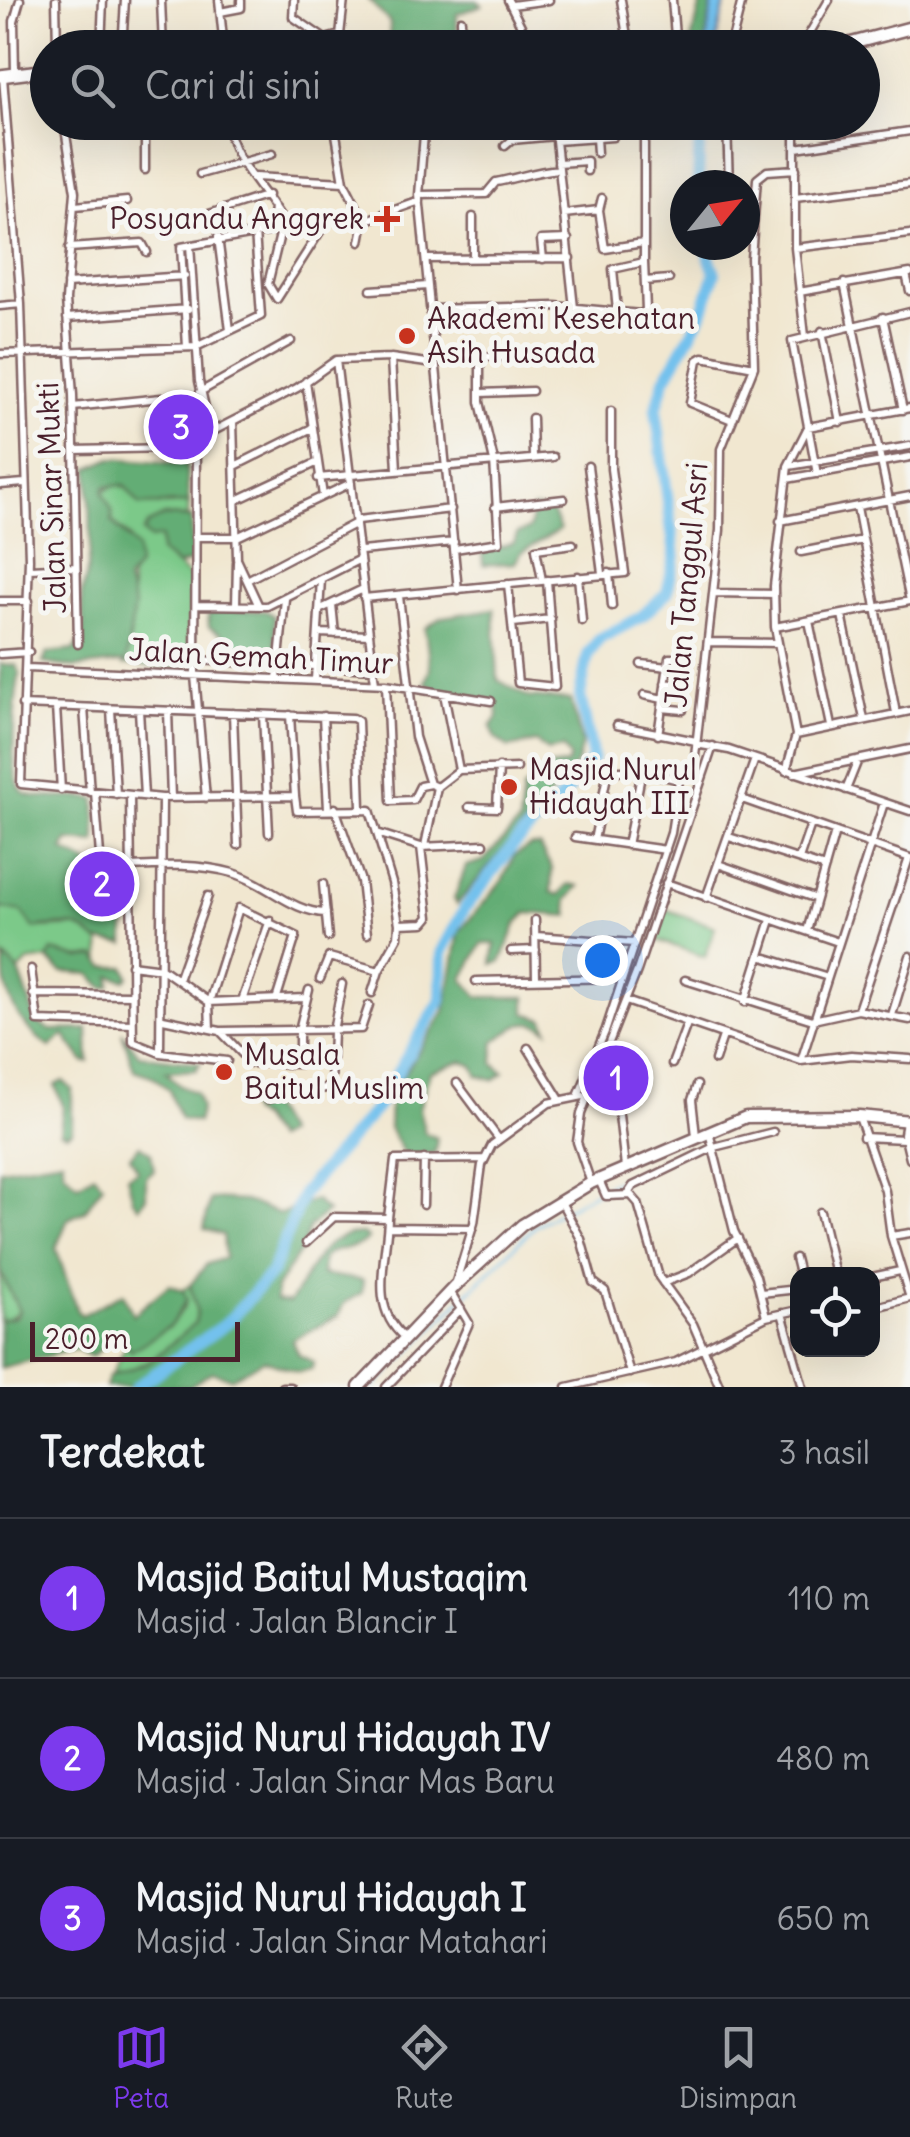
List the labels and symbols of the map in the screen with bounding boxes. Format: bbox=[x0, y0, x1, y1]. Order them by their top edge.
north arrow bbox=[670, 170, 760, 260]
place label: Posyandu Anggrek bbox=[109, 199, 364, 237]
marker: Posyandu Anggrek bbox=[374, 206, 400, 232]
place label: Akademi Kesehatan Asih Husada bbox=[427, 299, 695, 371]
marker: Akademi Kesehatan Asih Husada bbox=[396, 325, 418, 347]
street label: Jalan Sinar Mukti bbox=[28, 382, 74, 615]
pin: 3 bbox=[148, 390, 214, 464]
street label: Jalan Tanggul Asri bbox=[656, 461, 716, 709]
street label: Jalan Gemah Timur bbox=[128, 630, 394, 682]
place label: Masjid Nurul Hidayah III bbox=[529, 750, 697, 822]
marker: Masjid Nurul Hidayah III bbox=[498, 776, 520, 798]
pin: 2 bbox=[70, 846, 134, 922]
your location bbox=[577, 935, 628, 986]
place label: Musala Baitul Muslim bbox=[244, 1035, 424, 1107]
pin: 1 bbox=[584, 1040, 648, 1116]
marker: Musala Baitul Muslim bbox=[213, 1061, 235, 1083]
scale bar bbox=[30, 1317, 240, 1362]

